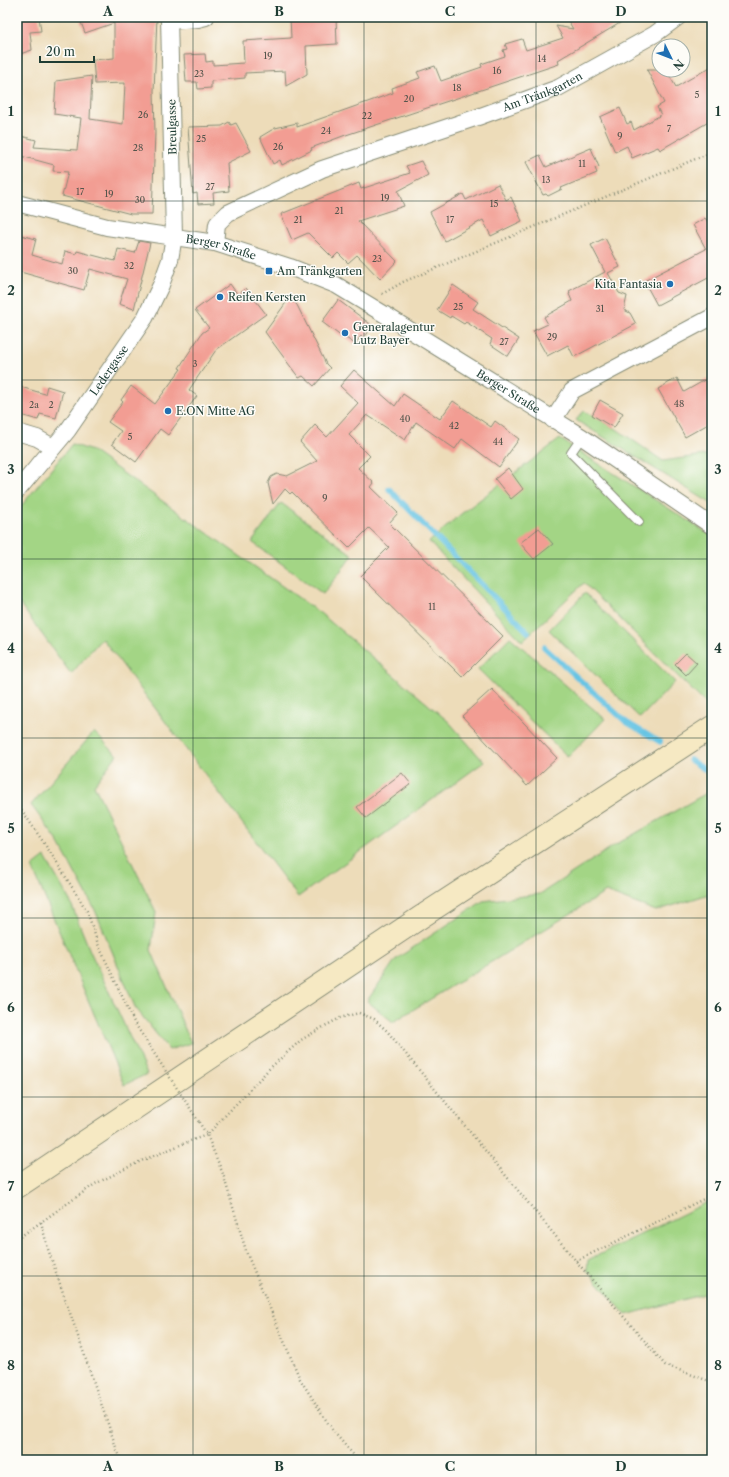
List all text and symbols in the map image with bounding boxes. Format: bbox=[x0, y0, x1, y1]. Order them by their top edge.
text: A bbox=[102, 3, 114, 19]
text: B bbox=[274, 3, 284, 19]
text: C bbox=[445, 3, 455, 19]
text: D bbox=[615, 3, 627, 19]
scale bar bbox=[40, 38, 94, 64]
north arrow bbox=[651, 38, 691, 78]
text: 20 m bbox=[46, 44, 75, 59]
house number: 19 bbox=[263, 50, 273, 61]
house number: 14 bbox=[538, 53, 547, 64]
text: N bbox=[670, 57, 687, 73]
house number: 16 bbox=[492, 65, 502, 76]
house number: 23 bbox=[194, 68, 204, 79]
street label: Am Tränkgarten bbox=[500, 69, 585, 115]
house number: 18 bbox=[452, 82, 462, 93]
house number: 5 bbox=[695, 89, 700, 100]
house number: 20 bbox=[404, 93, 415, 104]
street label: Breulgasse bbox=[165, 99, 179, 155]
text: 1 bbox=[8, 103, 14, 119]
text: 1 bbox=[715, 103, 721, 119]
house number: 26 bbox=[138, 109, 148, 120]
house number: 22 bbox=[362, 110, 372, 121]
house number: 7 bbox=[667, 123, 672, 134]
house number: 24 bbox=[321, 125, 331, 136]
house number: 9 bbox=[617, 130, 623, 141]
house number: 25 bbox=[196, 133, 206, 144]
house number: 26 bbox=[273, 141, 283, 152]
house number: 28 bbox=[133, 142, 143, 153]
house number: 11 bbox=[578, 158, 586, 169]
house number: 13 bbox=[542, 174, 550, 185]
house number: 27 bbox=[205, 181, 215, 192]
house number: 17 bbox=[76, 186, 85, 197]
house number: 19 bbox=[104, 188, 114, 199]
house number: 19 bbox=[380, 192, 390, 203]
house number: 30 bbox=[135, 194, 146, 205]
house number: 15 bbox=[490, 198, 498, 209]
house number: 21 bbox=[335, 205, 344, 216]
house number: 21 bbox=[294, 214, 303, 225]
house number: 17 bbox=[446, 214, 455, 225]
street label: Berger Straße bbox=[185, 232, 258, 263]
house number: 23 bbox=[372, 253, 382, 264]
house number: 32 bbox=[124, 260, 134, 271]
place label: Am Tränkgarten bbox=[276, 264, 362, 278]
house number: 30 bbox=[68, 265, 79, 276]
marker: Am Tränkgarten bbox=[264, 266, 274, 276]
place label: Kita Fantasia bbox=[595, 277, 662, 291]
marker: Kita Fantasia bbox=[665, 279, 675, 289]
text: 2 bbox=[7, 282, 15, 298]
text: 2 bbox=[714, 282, 722, 298]
place label: Reifen Kersten bbox=[228, 290, 306, 304]
marker: Reifen Kersten bbox=[215, 292, 225, 302]
house number: 25 bbox=[453, 301, 463, 312]
house number: 31 bbox=[596, 303, 605, 314]
place label: Generalagentur Lutz Bayer bbox=[353, 320, 435, 347]
marker: Generalagentur Lutz Bayer bbox=[340, 328, 350, 338]
house number: 29 bbox=[547, 331, 557, 342]
house number: 27 bbox=[499, 336, 509, 347]
street label: Ledergasse bbox=[87, 342, 131, 398]
house number: 3 bbox=[193, 358, 198, 369]
street label: Berger Straße bbox=[474, 366, 543, 416]
house number: 48 bbox=[674, 398, 684, 409]
house number: 2a bbox=[29, 399, 39, 410]
house number: 2 bbox=[48, 399, 54, 410]
place label: E.ON Mitte AG bbox=[176, 404, 255, 418]
marker: E.ON Mitte AG bbox=[163, 406, 173, 416]
house number: 40 bbox=[400, 413, 411, 424]
house number: 42 bbox=[449, 420, 459, 431]
house number: 5 bbox=[128, 431, 133, 442]
house number: 44 bbox=[493, 436, 503, 447]
text: 3 bbox=[7, 461, 15, 477]
text: 3 bbox=[714, 461, 722, 477]
house number: 9 bbox=[322, 492, 328, 503]
house number: 11 bbox=[428, 601, 436, 612]
text: 4 bbox=[7, 640, 15, 656]
text: 4 bbox=[714, 640, 722, 656]
text: 5 bbox=[7, 820, 15, 836]
text: 5 bbox=[714, 820, 722, 836]
text: 6 bbox=[7, 999, 15, 1015]
text: 6 bbox=[714, 999, 722, 1015]
text: 7 bbox=[8, 1178, 15, 1194]
text: 7 bbox=[715, 1178, 722, 1194]
text: 8 bbox=[7, 1357, 15, 1373]
text: 8 bbox=[714, 1357, 722, 1373]
text: A bbox=[102, 1458, 114, 1474]
text: B bbox=[274, 1458, 284, 1474]
text: C bbox=[445, 1458, 455, 1474]
text: D bbox=[615, 1458, 627, 1474]

